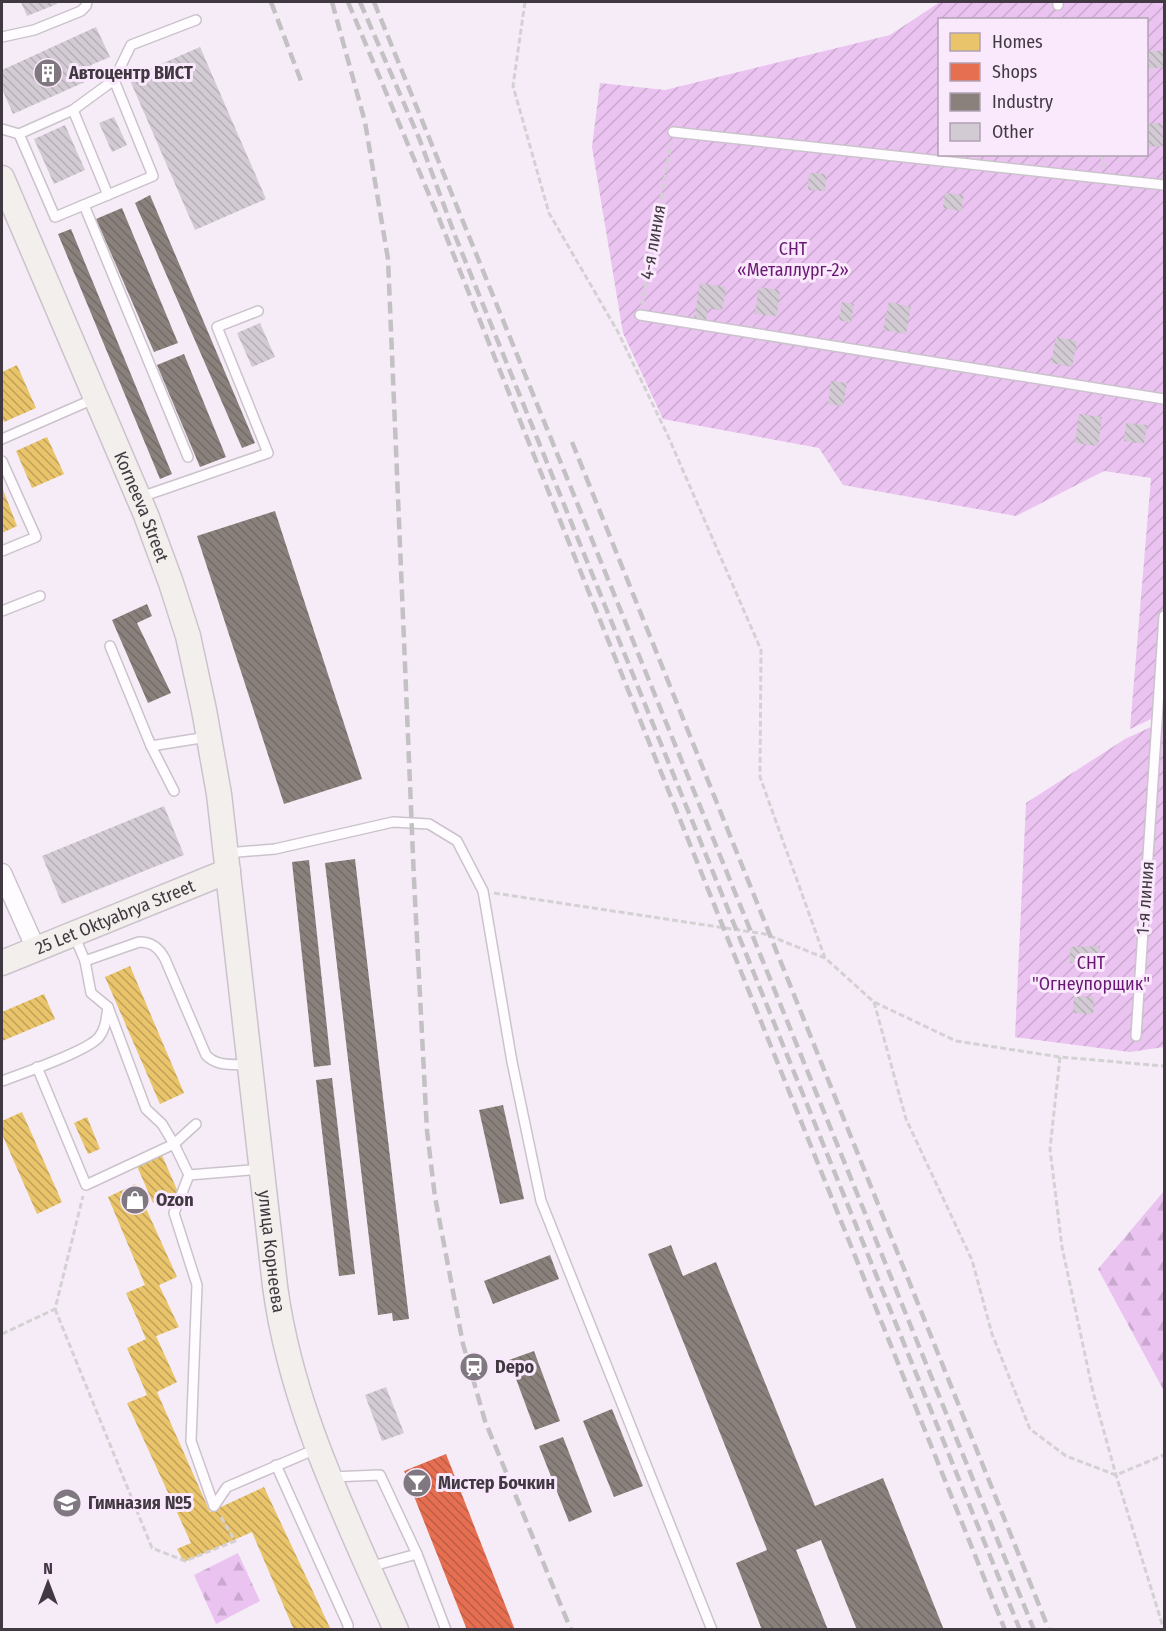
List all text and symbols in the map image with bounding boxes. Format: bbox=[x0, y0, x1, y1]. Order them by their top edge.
legend bbox=[938, 18, 1148, 156]
text: Homes bbox=[992, 31, 1043, 53]
building icon: Автоцентр ВИСТ bbox=[32, 57, 64, 89]
text: Shops bbox=[992, 61, 1037, 83]
place label: Автоцентр ВИСТ bbox=[68, 62, 193, 84]
text: Industry bbox=[992, 91, 1053, 113]
text: Other bbox=[992, 121, 1035, 143]
street label: 4-я линия bbox=[636, 203, 670, 281]
park label: СНТ «Металлург-2» bbox=[737, 238, 849, 281]
street label: Korneeva Street bbox=[109, 448, 173, 565]
street label: 1-я линия bbox=[1131, 860, 1159, 936]
street label: 25 Let Oktyabrya Street bbox=[32, 875, 198, 959]
park label: СНТ "Огнеупорщик" bbox=[1032, 952, 1150, 995]
shop icon: Ozon bbox=[119, 1184, 151, 1216]
place label: Ozon bbox=[156, 1189, 194, 1211]
street label: улица Корнеева bbox=[253, 1189, 290, 1314]
station icon: Depo bbox=[458, 1351, 490, 1383]
place label: Depo bbox=[495, 1356, 535, 1378]
bar icon: Мистер Бочкин bbox=[401, 1467, 433, 1499]
place label: Мистер Бочкин bbox=[438, 1472, 555, 1494]
school or university icon: Гимназия №5 bbox=[51, 1487, 83, 1519]
place label: Гимназия №5 bbox=[88, 1492, 192, 1514]
north arrow bbox=[18, 1553, 78, 1613]
text: N bbox=[43, 1559, 53, 1578]

